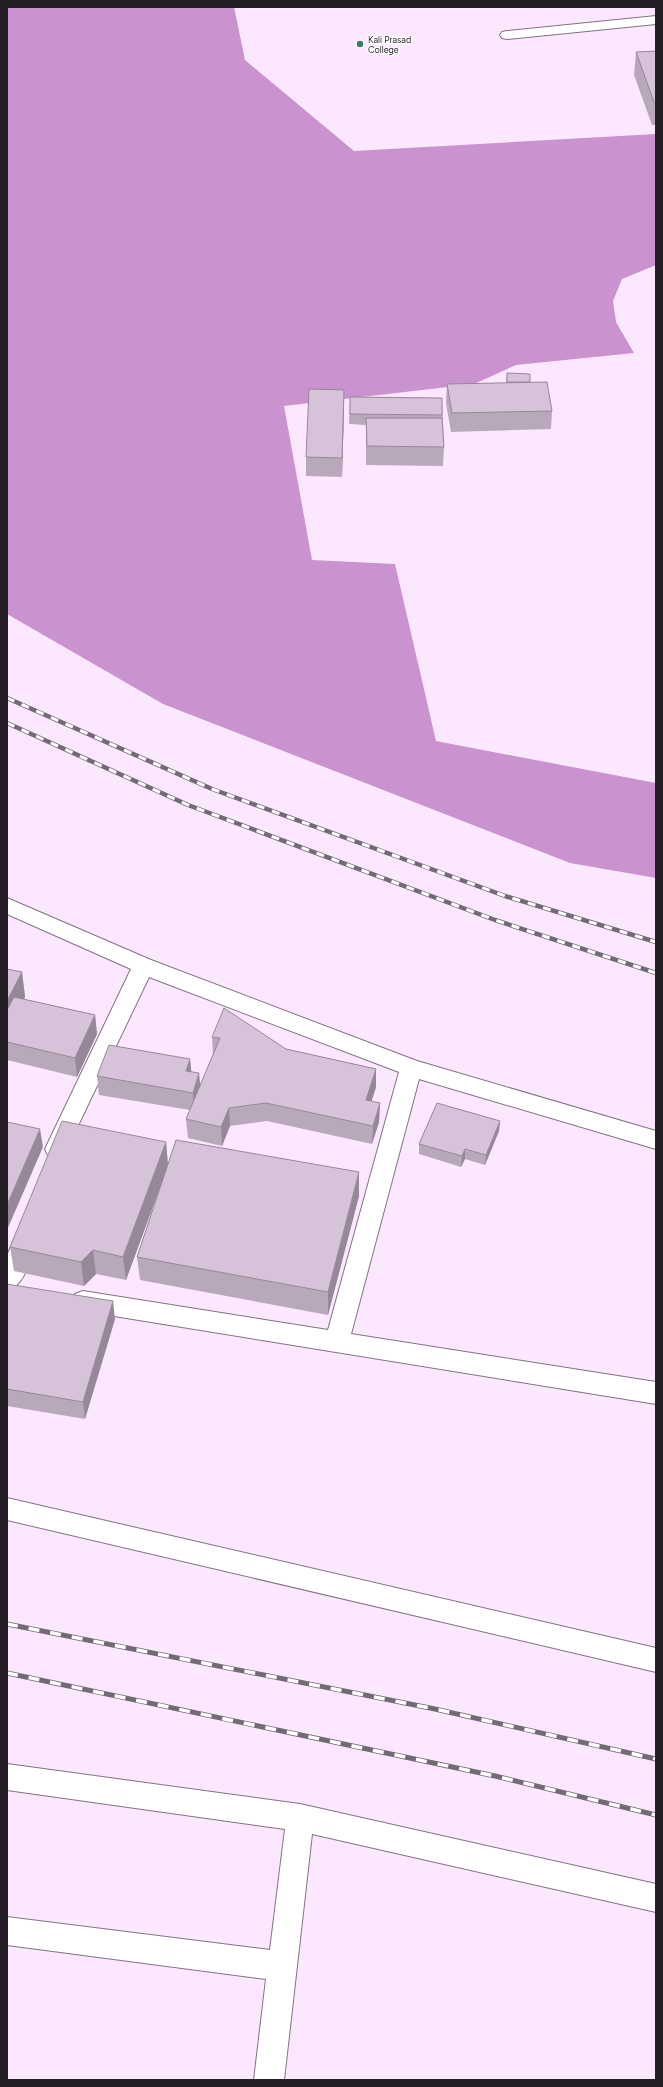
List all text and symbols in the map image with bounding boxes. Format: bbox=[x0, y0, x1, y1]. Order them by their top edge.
place label: Kali Prasad College bbox=[368, 34, 411, 55]
marker: Kali Prasad College bbox=[355, 39, 365, 49]

